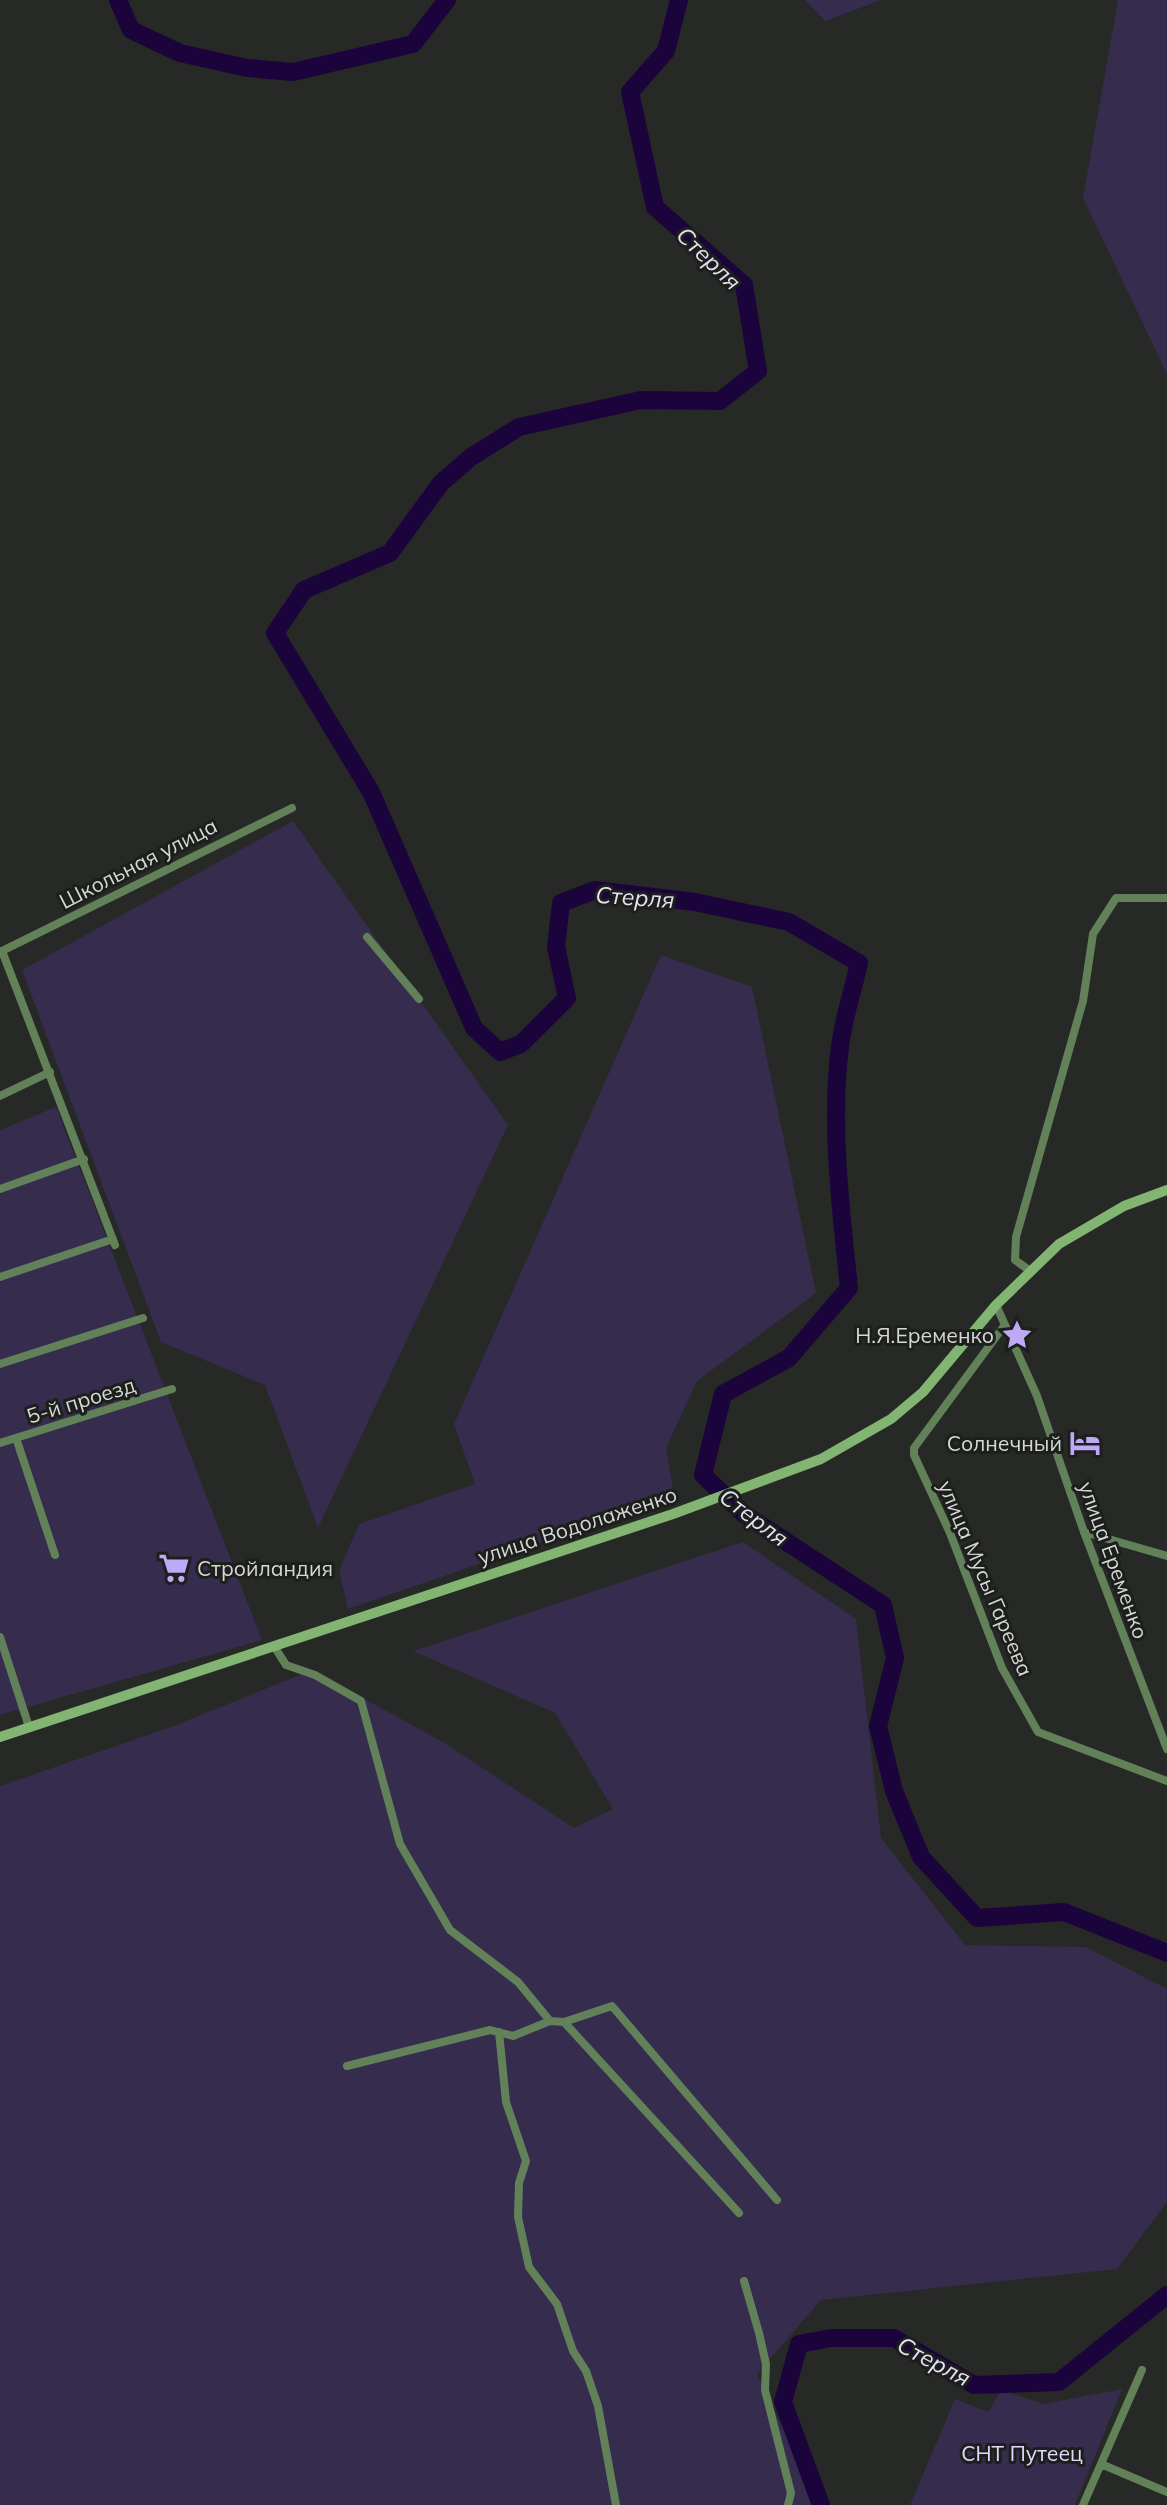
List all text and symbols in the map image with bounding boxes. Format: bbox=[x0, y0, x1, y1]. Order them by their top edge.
water label: Стерля bbox=[671, 220, 747, 296]
street label: Школьная улица bbox=[55, 812, 221, 914]
water label: Стерля bbox=[595, 880, 675, 914]
place icon: Н.Я.Еременко bbox=[1000, 1318, 1034, 1352]
place label: Н.Я.Еременко bbox=[855, 1322, 994, 1348]
street label: 5-й проезд bbox=[23, 1371, 139, 1429]
hotel icon: Солнечный bbox=[1068, 1426, 1102, 1460]
place label: Солнечный bbox=[947, 1430, 1062, 1456]
street label: улица Мусы Гареева bbox=[933, 1476, 1039, 1680]
street label: улица Еременко bbox=[1074, 1478, 1154, 1642]
street label: улица Водолаженко bbox=[474, 1481, 680, 1569]
water label: Стерля bbox=[714, 1482, 794, 1552]
supermarket icon: Стройландия bbox=[157, 1551, 191, 1585]
place label: Стройландия bbox=[197, 1555, 333, 1581]
water label: Стерля bbox=[892, 2330, 976, 2392]
park label: СНТ Путеец bbox=[961, 2440, 1083, 2466]

